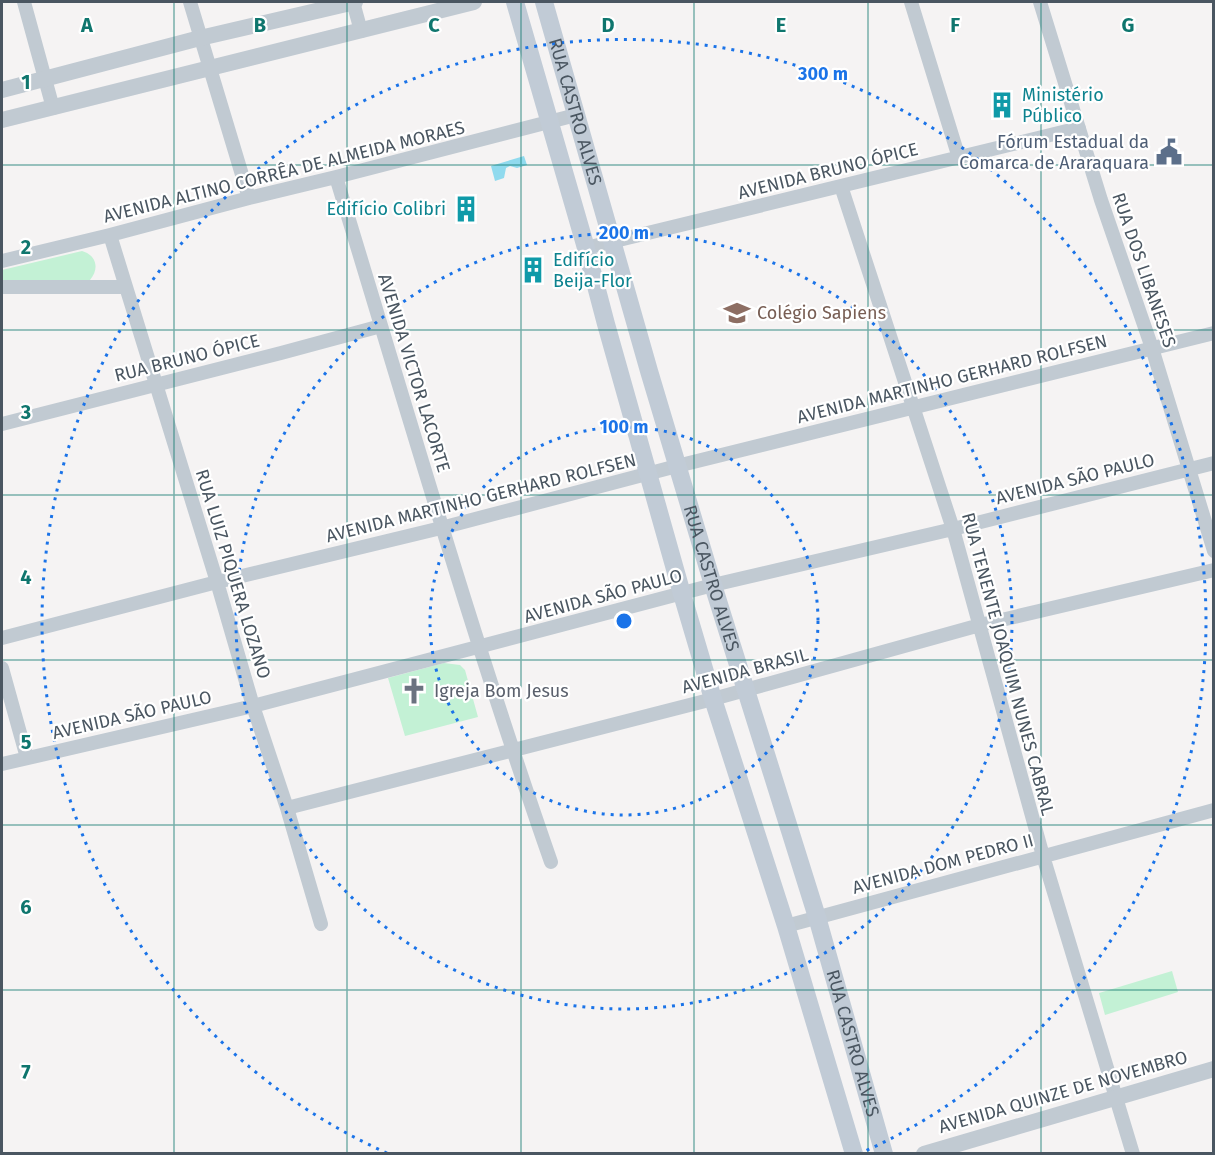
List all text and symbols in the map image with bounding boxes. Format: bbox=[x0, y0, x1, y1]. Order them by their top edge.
text: A bbox=[80, 13, 94, 37]
text: B bbox=[254, 13, 266, 37]
text: C bbox=[428, 13, 440, 37]
text: D bbox=[601, 13, 615, 37]
text: E bbox=[776, 13, 786, 37]
text: F bbox=[950, 13, 960, 37]
text: G bbox=[1122, 13, 1134, 37]
street label: RUA CASTRO ALVES bbox=[544, 36, 607, 188]
text: 300 m bbox=[797, 63, 848, 85]
text: 1 bbox=[21, 70, 31, 94]
place label: Ministério Público bbox=[1022, 84, 1104, 127]
building icon: Ministério Público bbox=[987, 90, 1017, 120]
street label: AVENIDA ALTINO CORRÊA DE ALMEIDA MORAES bbox=[101, 116, 467, 228]
place label: Fórum Estadual da Comarca de Araraquara bbox=[959, 131, 1149, 174]
public building icon: Fórum Estadual da Comarca de Araraquara bbox=[1154, 137, 1184, 167]
street label: AVENIDA BRUNO ÓPICE bbox=[736, 138, 920, 204]
street label: RUA DOS LIBANESES bbox=[1107, 190, 1181, 351]
building icon: Edifício Colibri bbox=[451, 194, 481, 224]
place label: Edifício Colibri bbox=[326, 198, 446, 220]
text: 200 m bbox=[599, 222, 649, 244]
text: 2 bbox=[21, 235, 31, 259]
place label: Edifício Beija-Flor bbox=[553, 249, 632, 292]
building icon: Edifício Beija-Flor bbox=[518, 255, 548, 285]
street label: AVENIDA VICTOR LACORTE bbox=[373, 271, 455, 475]
school or university icon: Colégio Sapiens bbox=[722, 298, 752, 328]
place label: Colégio Sapiens bbox=[757, 302, 886, 324]
street label: RUA BRUNO ÓPICE bbox=[112, 329, 262, 387]
street label: AVENIDA MARTINHO GERHARD ROLFSEN bbox=[795, 330, 1109, 428]
text: 3 bbox=[20, 400, 31, 424]
text: 100 m bbox=[600, 416, 648, 438]
street label: AVENIDA SÃO PAULO bbox=[993, 448, 1157, 509]
street label: AVENIDA MARTINHO GERHARD ROLFSEN bbox=[324, 449, 638, 547]
street label: RUA LUIZ PIQUERA LOZANO bbox=[191, 467, 275, 681]
street label: RUA CASTRO ALVES bbox=[679, 502, 744, 654]
street label: RUA TENENTE JOAQUIM NUNES CABRAL bbox=[957, 510, 1059, 818]
street label: AVENIDA SÃO PAULO bbox=[521, 563, 685, 628]
text: 4 bbox=[20, 565, 32, 589]
centre of rings bbox=[614, 611, 634, 631]
street label: AVENIDA BRASIL bbox=[679, 644, 811, 698]
church icon: Igreja Bom Jesus bbox=[399, 676, 429, 706]
place label: Igreja Bom Jesus bbox=[434, 680, 569, 702]
street label: AVENIDA SÃO PAULO bbox=[50, 685, 214, 744]
text: 5 bbox=[21, 730, 32, 754]
street label: AVENIDA DOM PEDRO II bbox=[850, 829, 1036, 899]
text: 6 bbox=[20, 895, 32, 919]
street label: RUA CASTRO ALVES bbox=[821, 967, 884, 1119]
street label: AVENIDA QUINZE DE NOVEMBRO bbox=[936, 1046, 1190, 1138]
text: 7 bbox=[21, 1060, 31, 1084]

